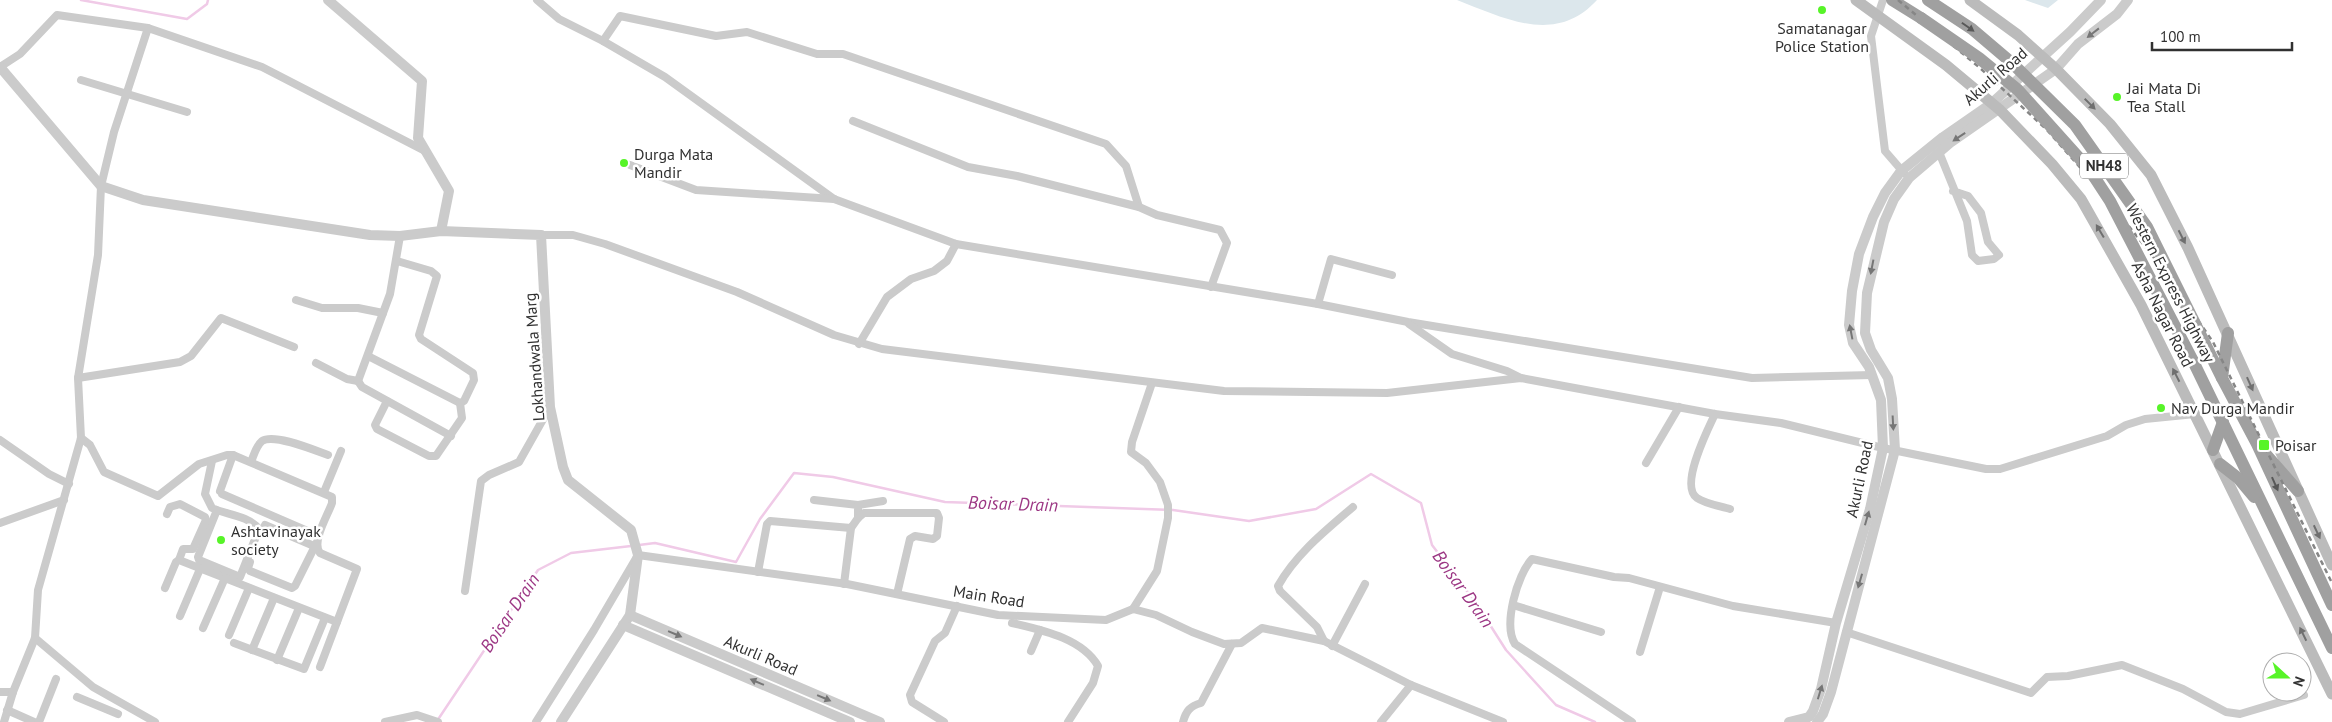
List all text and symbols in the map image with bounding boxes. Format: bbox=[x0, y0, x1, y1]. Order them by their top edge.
marker: Samatanagar Police Station bbox=[1816, 4, 1828, 16]
place label: Samatanagar Police Station bbox=[1775, 18, 1869, 56]
scale bar bbox=[2152, 20, 2292, 52]
one-way arrow bbox=[1961, 22, 1975, 32]
text: 100 m bbox=[2160, 27, 2201, 46]
one-way arrow bbox=[2086, 28, 2099, 38]
street label: Akurli Road bbox=[1959, 43, 2031, 109]
place label: Jai Mata Di Tea Stall bbox=[2126, 78, 2201, 116]
marker: Jai Mata Di Tea Stall bbox=[2111, 91, 2123, 103]
one-way arrow bbox=[2084, 98, 2096, 110]
one-way arrow bbox=[1952, 132, 1966, 142]
place label: Durga Mata Mandir bbox=[634, 144, 713, 182]
road number: NH48 bbox=[2080, 154, 2128, 178]
marker: Durga Mata Mandir bbox=[618, 157, 630, 169]
street label: Western Express Highway bbox=[2122, 200, 2220, 366]
one-way arrow bbox=[2096, 225, 2105, 238]
one-way arrow bbox=[2178, 229, 2186, 244]
street label: Asha Nagar Road bbox=[2128, 258, 2198, 370]
one-way arrow bbox=[1868, 260, 1876, 276]
street label: Lokhandwala Marg bbox=[520, 292, 548, 422]
one-way arrow bbox=[1846, 323, 1854, 339]
one-way arrow bbox=[2172, 368, 2180, 382]
one-way arrow bbox=[2247, 377, 2255, 391]
place label: Nav Durga Mandir bbox=[2171, 398, 2295, 418]
marker: Nav Durga Mandir bbox=[2155, 402, 2167, 414]
one-way arrow bbox=[1890, 415, 1898, 431]
place label: Poisar bbox=[2275, 435, 2317, 455]
marker: Poisar bbox=[2257, 438, 2271, 452]
street label: Akurli Road bbox=[1841, 439, 1877, 519]
one-way arrow bbox=[2271, 477, 2279, 491]
water label: Boisar Drain bbox=[968, 490, 1058, 517]
one-way arrow bbox=[1864, 510, 1872, 525]
place label: Ashtavinayak society bbox=[231, 521, 321, 559]
one-way arrow bbox=[2313, 525, 2321, 539]
marker: Ashtavinayak society bbox=[215, 534, 227, 546]
water label: Boisar Drain bbox=[1428, 545, 1499, 632]
water label: Boisar Drain bbox=[475, 569, 544, 657]
one-way arrow bbox=[1856, 573, 1864, 588]
street label: Main Road bbox=[952, 581, 1026, 611]
one-way arrow bbox=[2299, 627, 2307, 641]
one-way arrow bbox=[668, 630, 682, 638]
street label: Akurli Road bbox=[721, 631, 801, 679]
north arrow bbox=[2262, 652, 2312, 702]
text: N bbox=[2289, 674, 2309, 689]
one-way arrow bbox=[750, 677, 764, 685]
one-way arrow bbox=[1817, 684, 1824, 699]
one-way arrow bbox=[817, 695, 831, 703]

